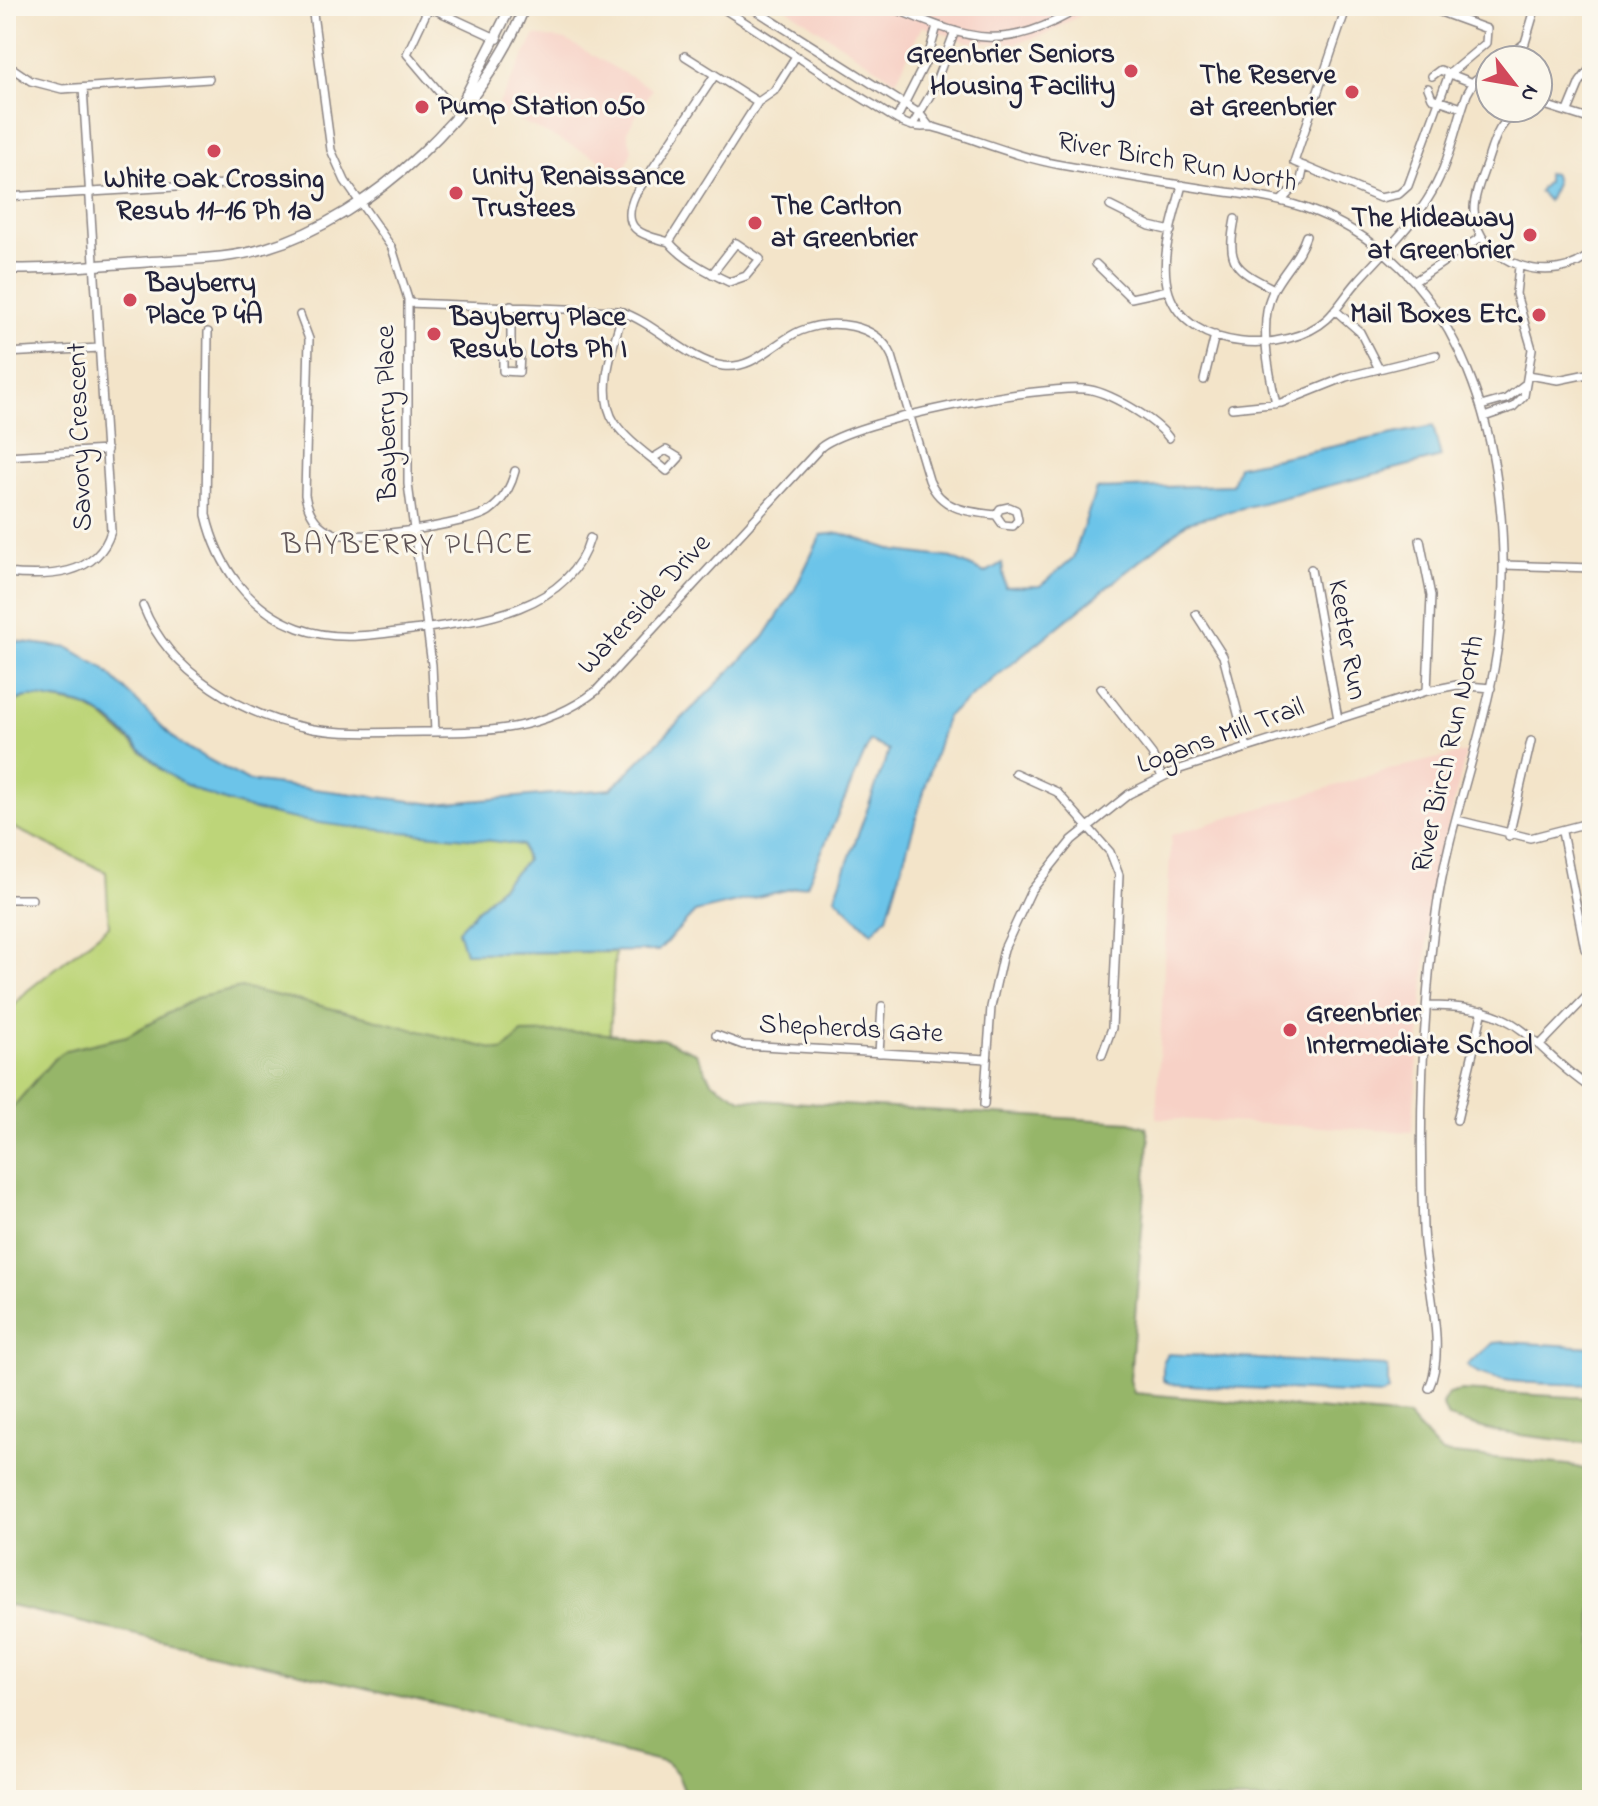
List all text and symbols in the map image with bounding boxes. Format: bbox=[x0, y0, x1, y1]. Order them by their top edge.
place label: Greenbrier Seniors Housing Facility bbox=[906, 35, 1115, 109]
north arrow bbox=[1474, 44, 1554, 124]
place label: The Reserve at Greenbrier bbox=[1190, 56, 1337, 129]
marker: Greenbrier Seniors Housing Facility bbox=[1122, 62, 1140, 80]
text: N bbox=[1511, 78, 1546, 107]
marker: The Reserve at Greenbrier bbox=[1343, 83, 1361, 101]
place label: Pump Station 050 bbox=[438, 87, 645, 128]
marker: Pump Station 050 bbox=[413, 98, 431, 116]
street label: River Birch Run North bbox=[1054, 122, 1300, 204]
marker: White Oak Crossing Resub 11-16 Ph 1a bbox=[205, 142, 223, 160]
place label: Unity Renaissance Trustees bbox=[472, 157, 686, 230]
place label: White Oak Crossing Resub 11-16 Ph 1a bbox=[104, 160, 324, 233]
marker: Unity Renaissance Trustees bbox=[447, 184, 465, 202]
place label: The Carlton at Greenbrier bbox=[771, 187, 919, 260]
place label: The Hideaway at Greenbrier bbox=[1351, 199, 1515, 272]
marker: The Carlton at Greenbrier bbox=[746, 214, 764, 232]
marker: The Hideaway at Greenbrier bbox=[1521, 226, 1539, 244]
place label: Bayberry Place P 4A bbox=[144, 264, 263, 337]
marker: Bayberry Place P 4A bbox=[121, 291, 139, 309]
place label: Mail Boxes Etc. bbox=[1350, 295, 1523, 336]
place label: Bayberry Place Resub Lots Ph I bbox=[448, 298, 628, 371]
marker: Mail Boxes Etc. bbox=[1530, 306, 1548, 324]
street label: Bayberry Place bbox=[366, 324, 410, 502]
marker: Bayberry Place Resub Lots Ph I bbox=[425, 325, 443, 343]
street label: Savory Crescent bbox=[57, 342, 105, 532]
district label: BAYBERRY PLACE bbox=[280, 524, 535, 568]
street label: Waterside Drive bbox=[568, 525, 722, 685]
street label: Keeter Run bbox=[1315, 577, 1377, 703]
street label: River Birch Run North bbox=[1402, 631, 1496, 877]
street label: Logans Mill Trail bbox=[1131, 688, 1311, 786]
place label: Greenbrier Intermediate School bbox=[1306, 994, 1533, 1067]
street label: Shepherds Gate bbox=[758, 1005, 945, 1055]
marker: Greenbrier Intermediate School bbox=[1281, 1021, 1299, 1039]

